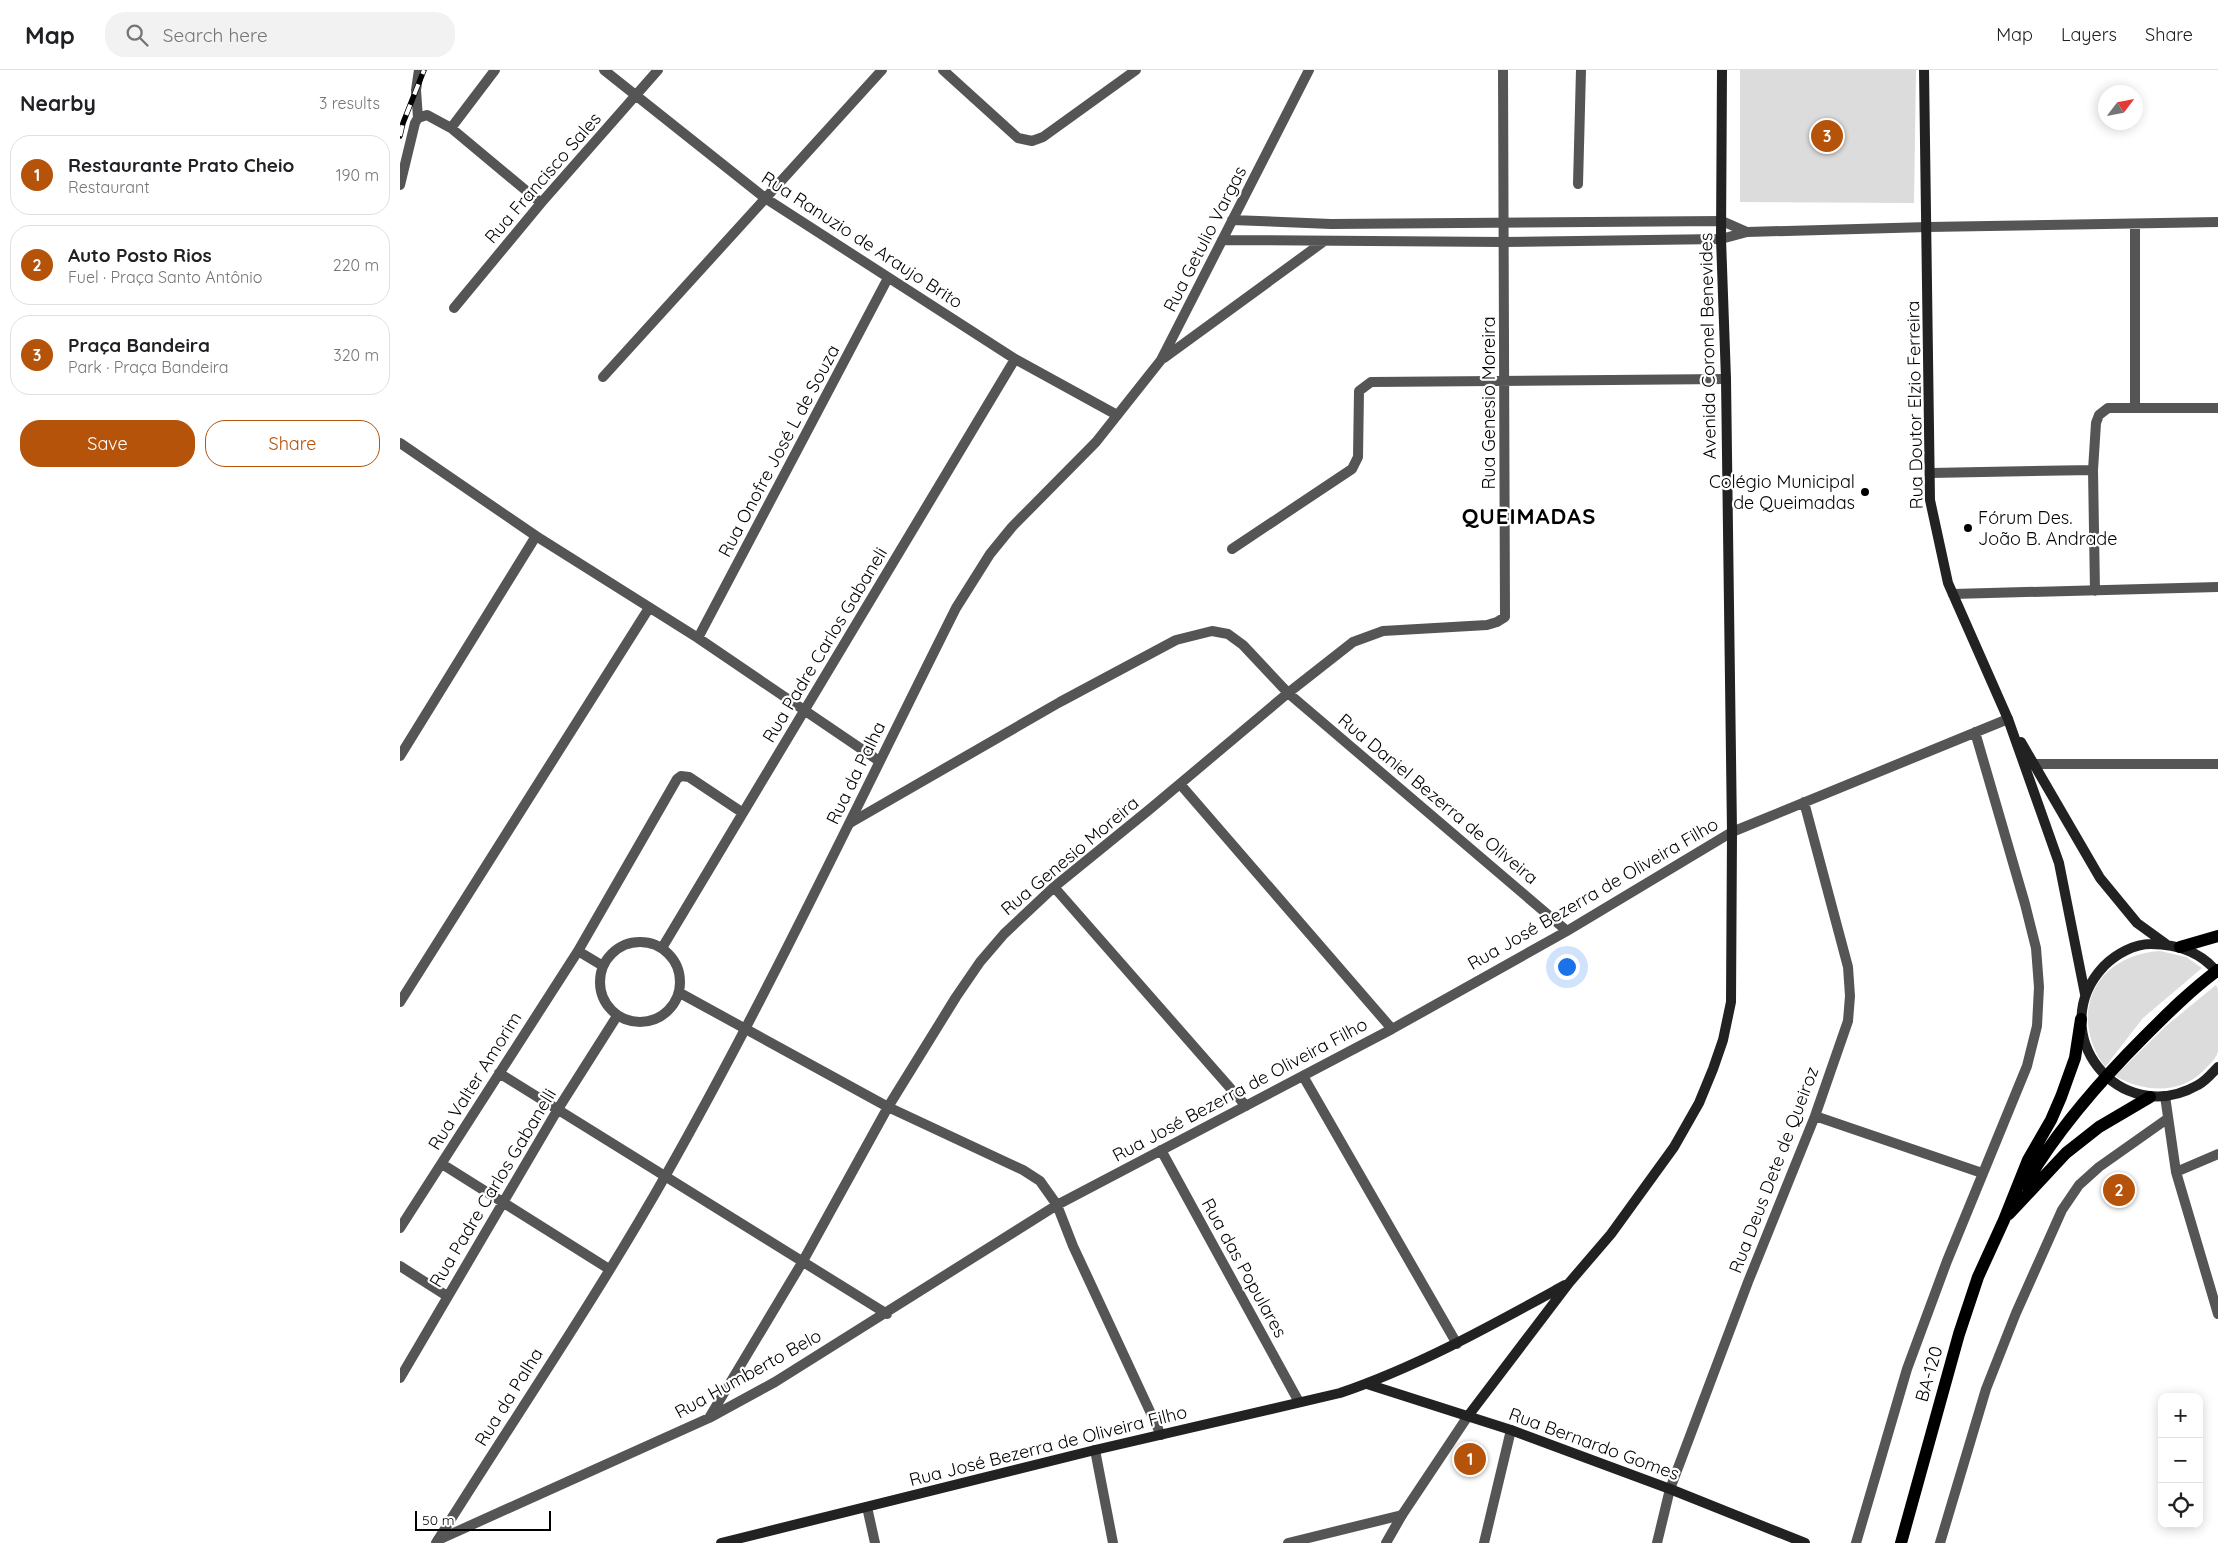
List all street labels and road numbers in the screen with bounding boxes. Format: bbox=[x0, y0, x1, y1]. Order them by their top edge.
street label: Rua Francisco Sales bbox=[479, 107, 606, 248]
street label: Rua Getulio Vargas bbox=[1158, 162, 1251, 316]
street label: Rua Ranuzio de Araujo Brito bbox=[757, 166, 967, 313]
street label: Avenida Coronel Benevides bbox=[1694, 233, 1721, 460]
street label: Rua Doutor Elzio Ferreira bbox=[1901, 300, 1928, 510]
street label: Rua Genesio Moreira bbox=[1477, 316, 1500, 490]
street label: Rua Onofre José L de Souza bbox=[713, 341, 844, 561]
street label: Rua Padre Carlos Gabaneli bbox=[757, 543, 892, 747]
street label: Rua Daniel Bezerra de Oliveira bbox=[1334, 708, 1543, 889]
street label: Rua da Palha bbox=[821, 718, 890, 828]
street label: Rua Genesio Moreira bbox=[996, 791, 1143, 920]
street label: Rua José Bezerra de Oliveira Filho bbox=[1463, 812, 1722, 975]
street label: Rua Valter Amorim bbox=[423, 1007, 526, 1154]
street label: Rua José Bezerra de Oliveira Filho bbox=[1108, 1012, 1371, 1167]
street label: Rua Deus Dete de Queiroz bbox=[1724, 1063, 1824, 1276]
street label: Rua Padre Carlos Gabanelli bbox=[424, 1084, 561, 1291]
street label: Rua das Populares bbox=[1197, 1194, 1292, 1342]
street label: Rua Humberto Belo bbox=[670, 1324, 825, 1423]
street label: Rua da Palha bbox=[469, 1343, 548, 1450]
street label: BA-120 bbox=[1910, 1343, 1947, 1404]
street label: Rua José Bezerra de Oliveira Filho bbox=[907, 1400, 1189, 1491]
street label: Rua Bernardo Gomes bbox=[1506, 1402, 1683, 1485]

